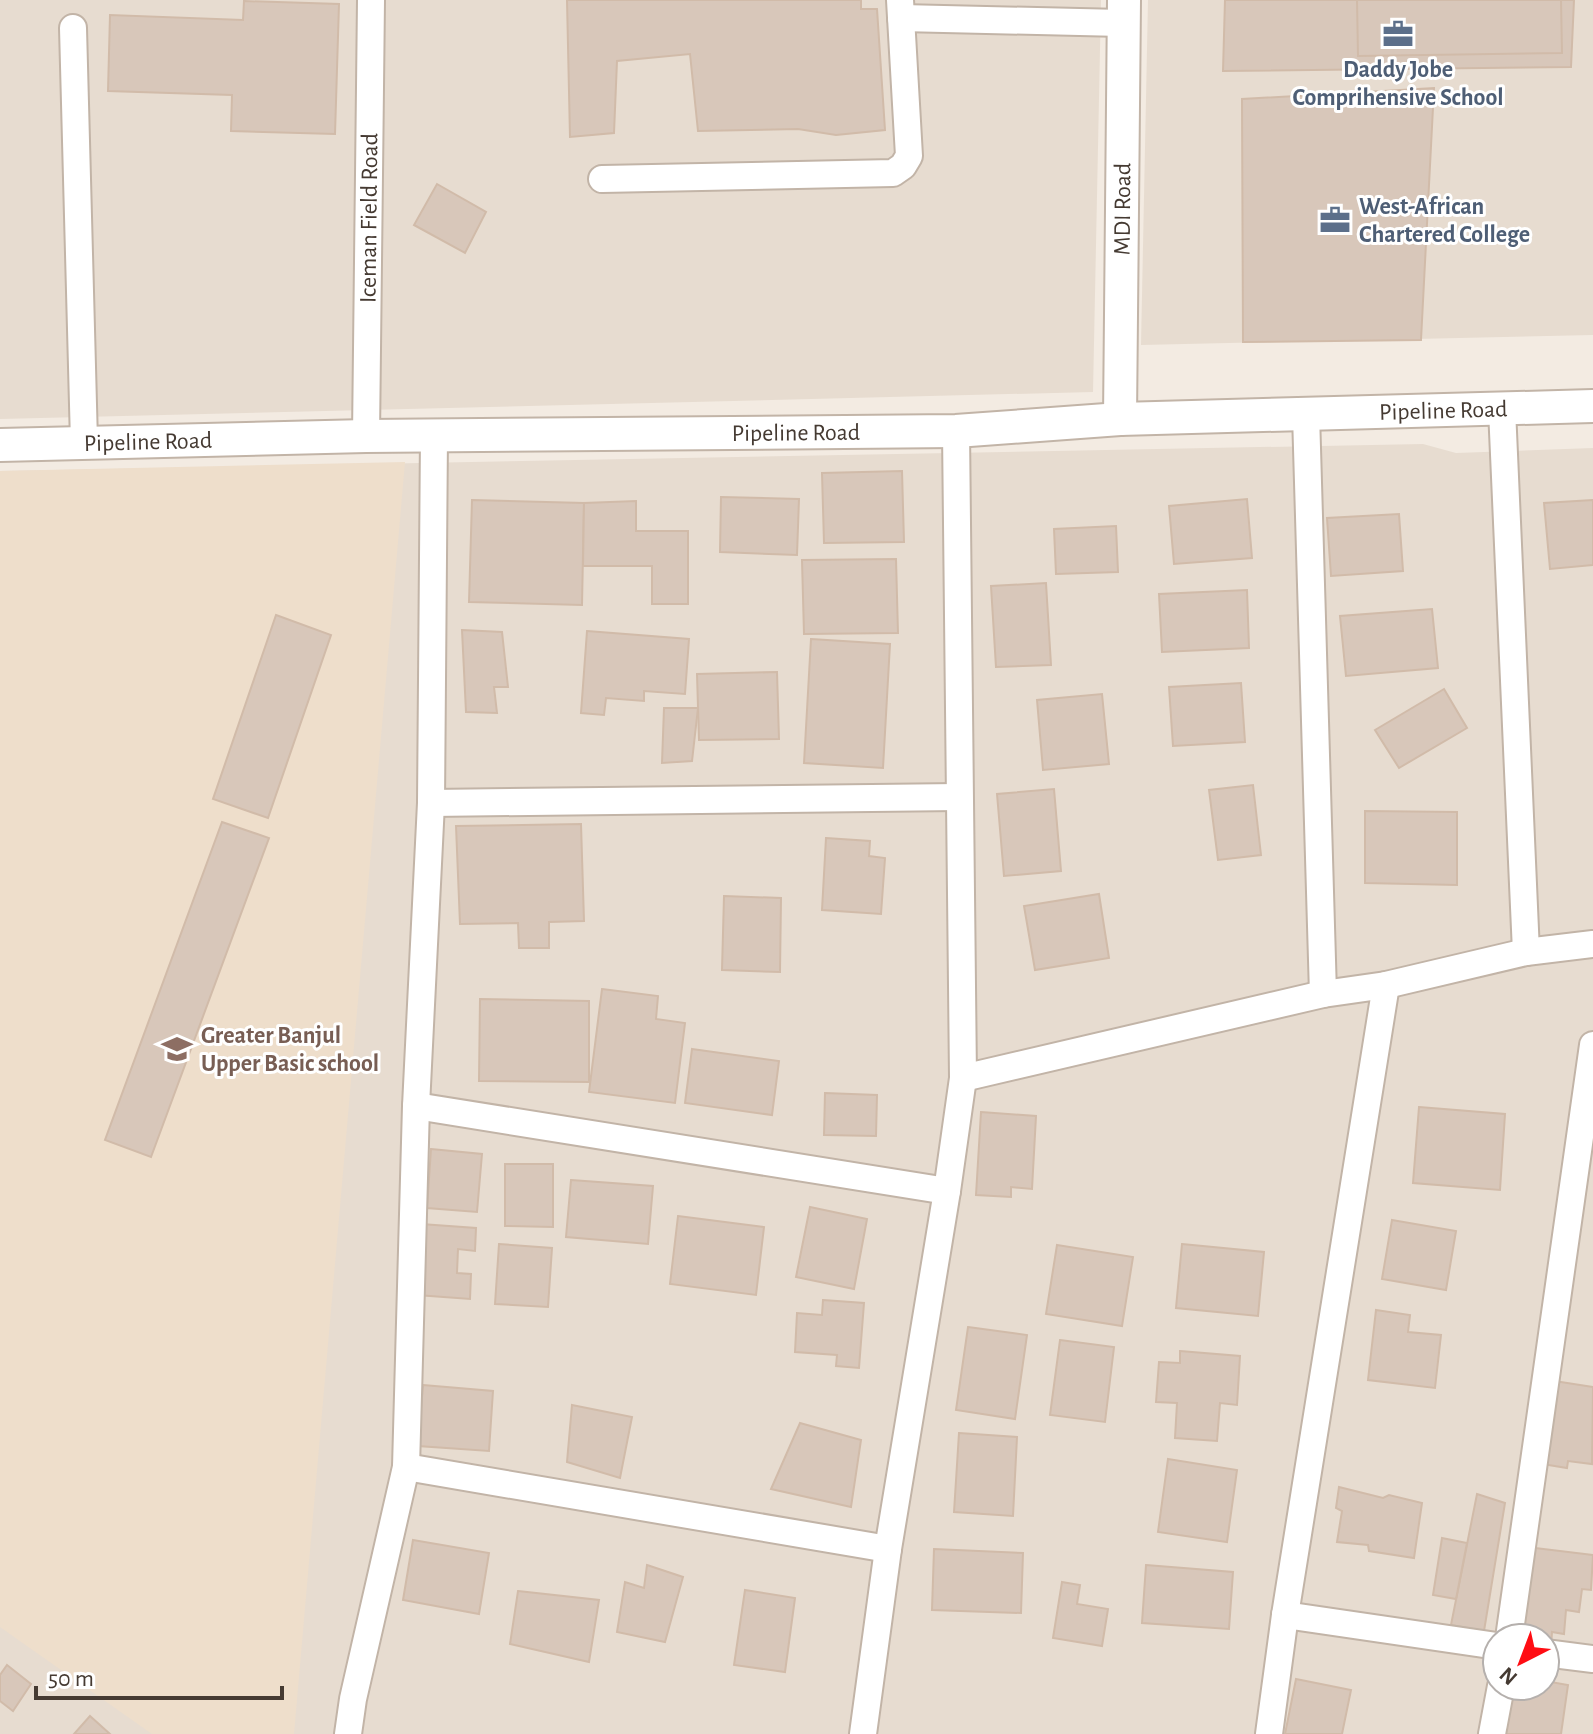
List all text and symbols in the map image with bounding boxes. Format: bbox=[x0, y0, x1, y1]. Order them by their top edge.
office icon: Daddy Jobe Comprihensive School bbox=[1381, 17, 1415, 51]
place label: Daddy Jobe Comprihensive School bbox=[1292, 58, 1504, 110]
street label: Iceman Field Road bbox=[357, 133, 382, 303]
street label: MDI Road bbox=[1111, 163, 1135, 255]
place label: West-African Chartered College bbox=[1359, 195, 1530, 247]
office icon: West-African Chartered College bbox=[1318, 203, 1352, 237]
street label: Pipeline Road bbox=[1379, 397, 1508, 425]
street label: Pipeline Road bbox=[732, 421, 860, 446]
street label: Pipeline Road bbox=[83, 429, 213, 456]
place label: Greater Banjul Upper Basic school bbox=[201, 1024, 379, 1076]
school or university icon: Greater Banjul Upper Basic school bbox=[160, 1032, 194, 1066]
north arrow bbox=[1481, 1622, 1561, 1702]
scale bar bbox=[36, 1650, 282, 1700]
text: N bbox=[1495, 1663, 1521, 1689]
text: 50 m bbox=[48, 1667, 94, 1691]

